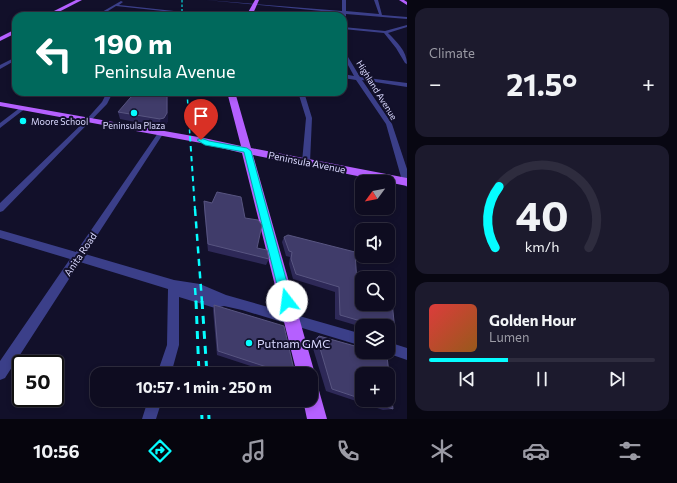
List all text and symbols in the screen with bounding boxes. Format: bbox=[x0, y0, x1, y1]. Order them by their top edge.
text: 190 m bbox=[94, 26, 172, 60]
icon: left bbox=[28, 28, 80, 80]
text: Climate bbox=[429, 45, 475, 61]
street label: Highland Avenue bbox=[354, 58, 400, 122]
text: Peninsula Avenue bbox=[94, 60, 235, 82]
text: 21.5° bbox=[506, 65, 577, 102]
text: − bbox=[429, 70, 442, 97]
text: + bbox=[642, 70, 655, 97]
pin bbox=[184, 99, 218, 140]
icon: arrive bbox=[190, 105, 212, 127]
marker: Peninsula Plaza bbox=[129, 108, 139, 118]
marker: Moore School bbox=[18, 116, 28, 126]
place label: Moore School bbox=[31, 116, 88, 127]
place label: Peninsula Plaza bbox=[103, 120, 166, 131]
street label: Peninsula Avenue bbox=[267, 149, 347, 175]
north arrow bbox=[355, 175, 395, 215]
map controls bbox=[355, 175, 395, 407]
text: 40 bbox=[515, 188, 569, 239]
button: sound bbox=[355, 223, 395, 263]
street label: Anita Road bbox=[61, 230, 99, 278]
text: km/h bbox=[525, 236, 559, 254]
button: search bbox=[355, 271, 395, 311]
position arrow bbox=[266, 280, 308, 322]
text: Golden Hour bbox=[489, 311, 576, 329]
button: layers bbox=[355, 319, 395, 359]
text: Lumen bbox=[489, 329, 529, 345]
place label: Putnam GMC bbox=[257, 336, 330, 350]
marker: Putnam GMC bbox=[244, 338, 254, 348]
speed limit sign: 50 bbox=[12, 355, 64, 407]
button: + bbox=[355, 367, 395, 407]
icon: previous bbox=[456, 368, 478, 390]
icon: pause bbox=[531, 368, 553, 390]
icon: next bbox=[606, 368, 628, 390]
text: 10:57 · 1 min · 250 m bbox=[136, 378, 272, 396]
icon: directions bbox=[146, 437, 174, 465]
icon: music bbox=[240, 437, 268, 465]
icon: phone bbox=[334, 437, 362, 465]
icon: climate bbox=[428, 437, 456, 465]
icon: car bbox=[522, 437, 550, 465]
icon: filters bbox=[616, 437, 644, 465]
text: 10:56 bbox=[33, 440, 80, 462]

